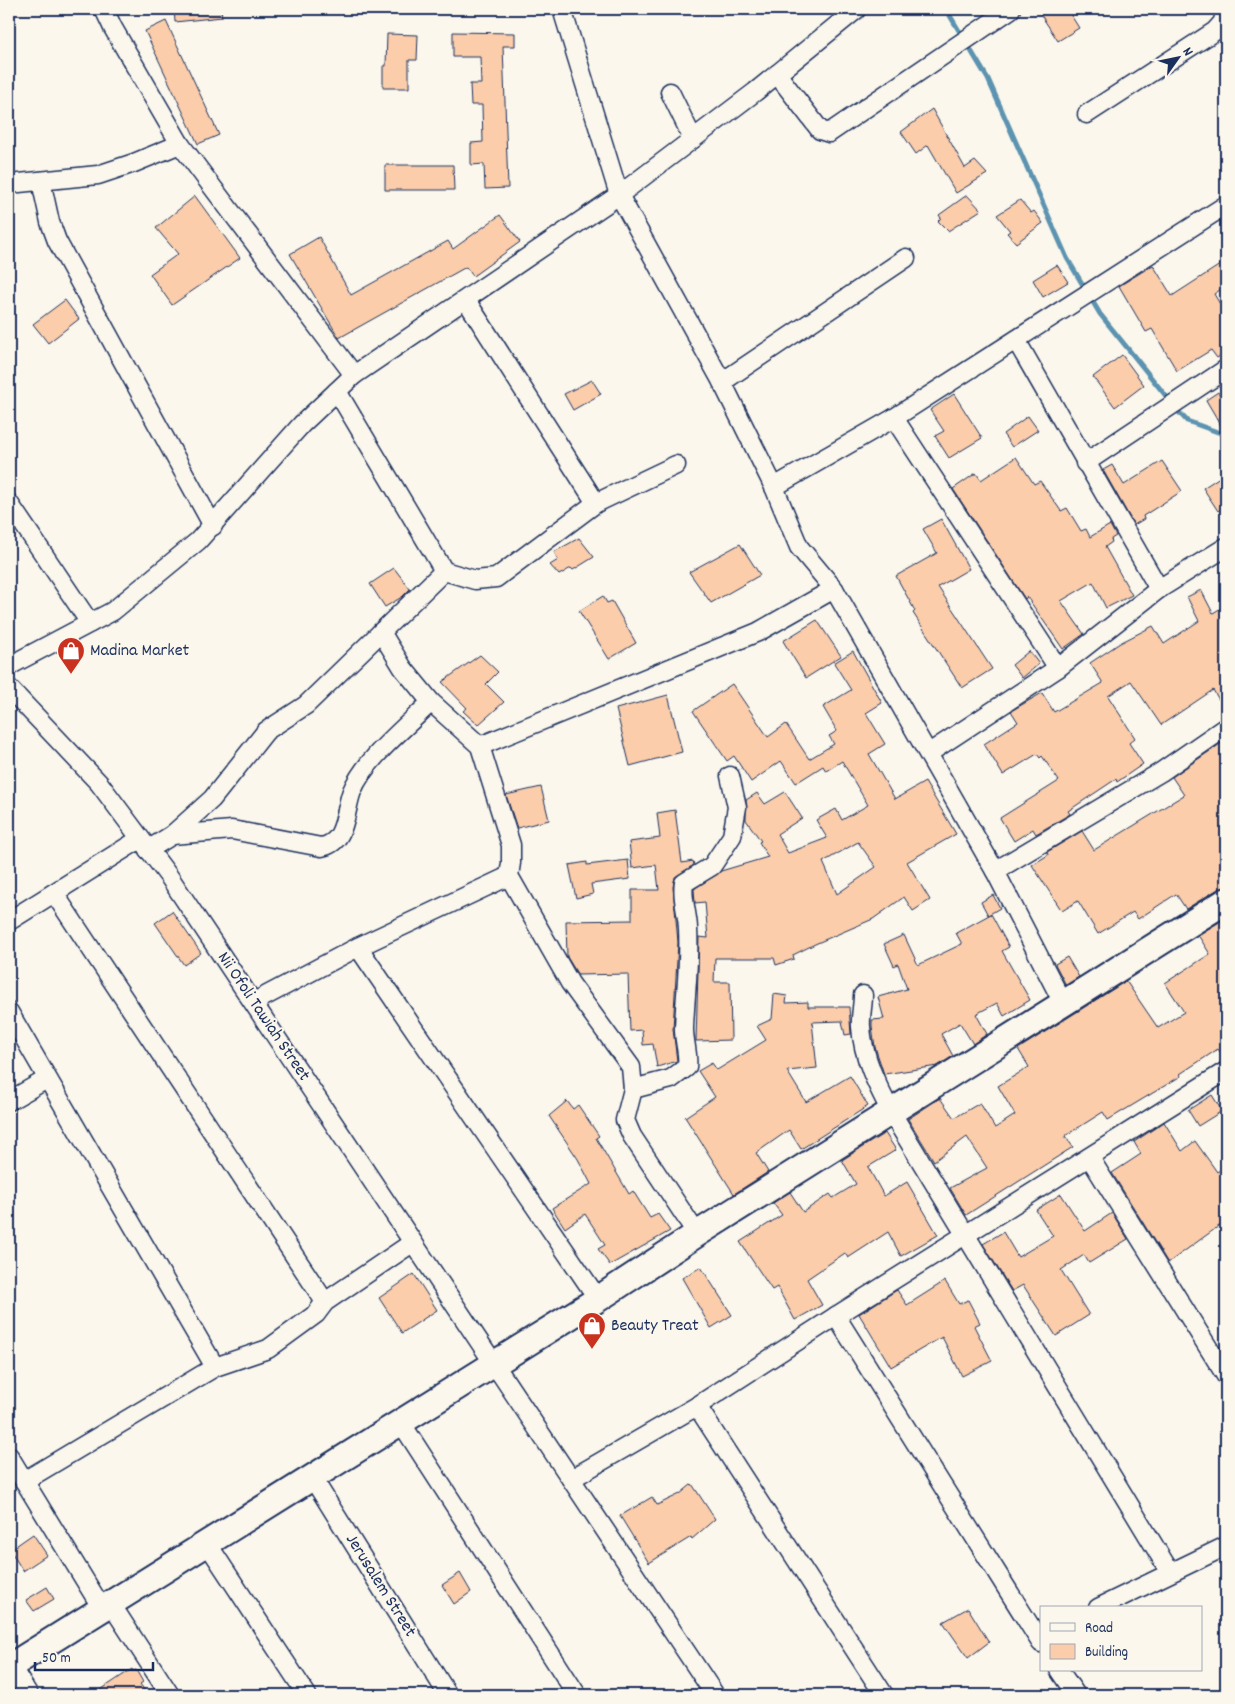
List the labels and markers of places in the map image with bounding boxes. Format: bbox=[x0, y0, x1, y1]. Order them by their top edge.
shop icon: Madina Market bbox=[56, 636, 86, 675]
place label: Madina Market bbox=[90, 639, 190, 664]
shop icon: Beauty Treat bbox=[577, 1311, 607, 1350]
place label: Beauty Treat bbox=[611, 1314, 699, 1339]

